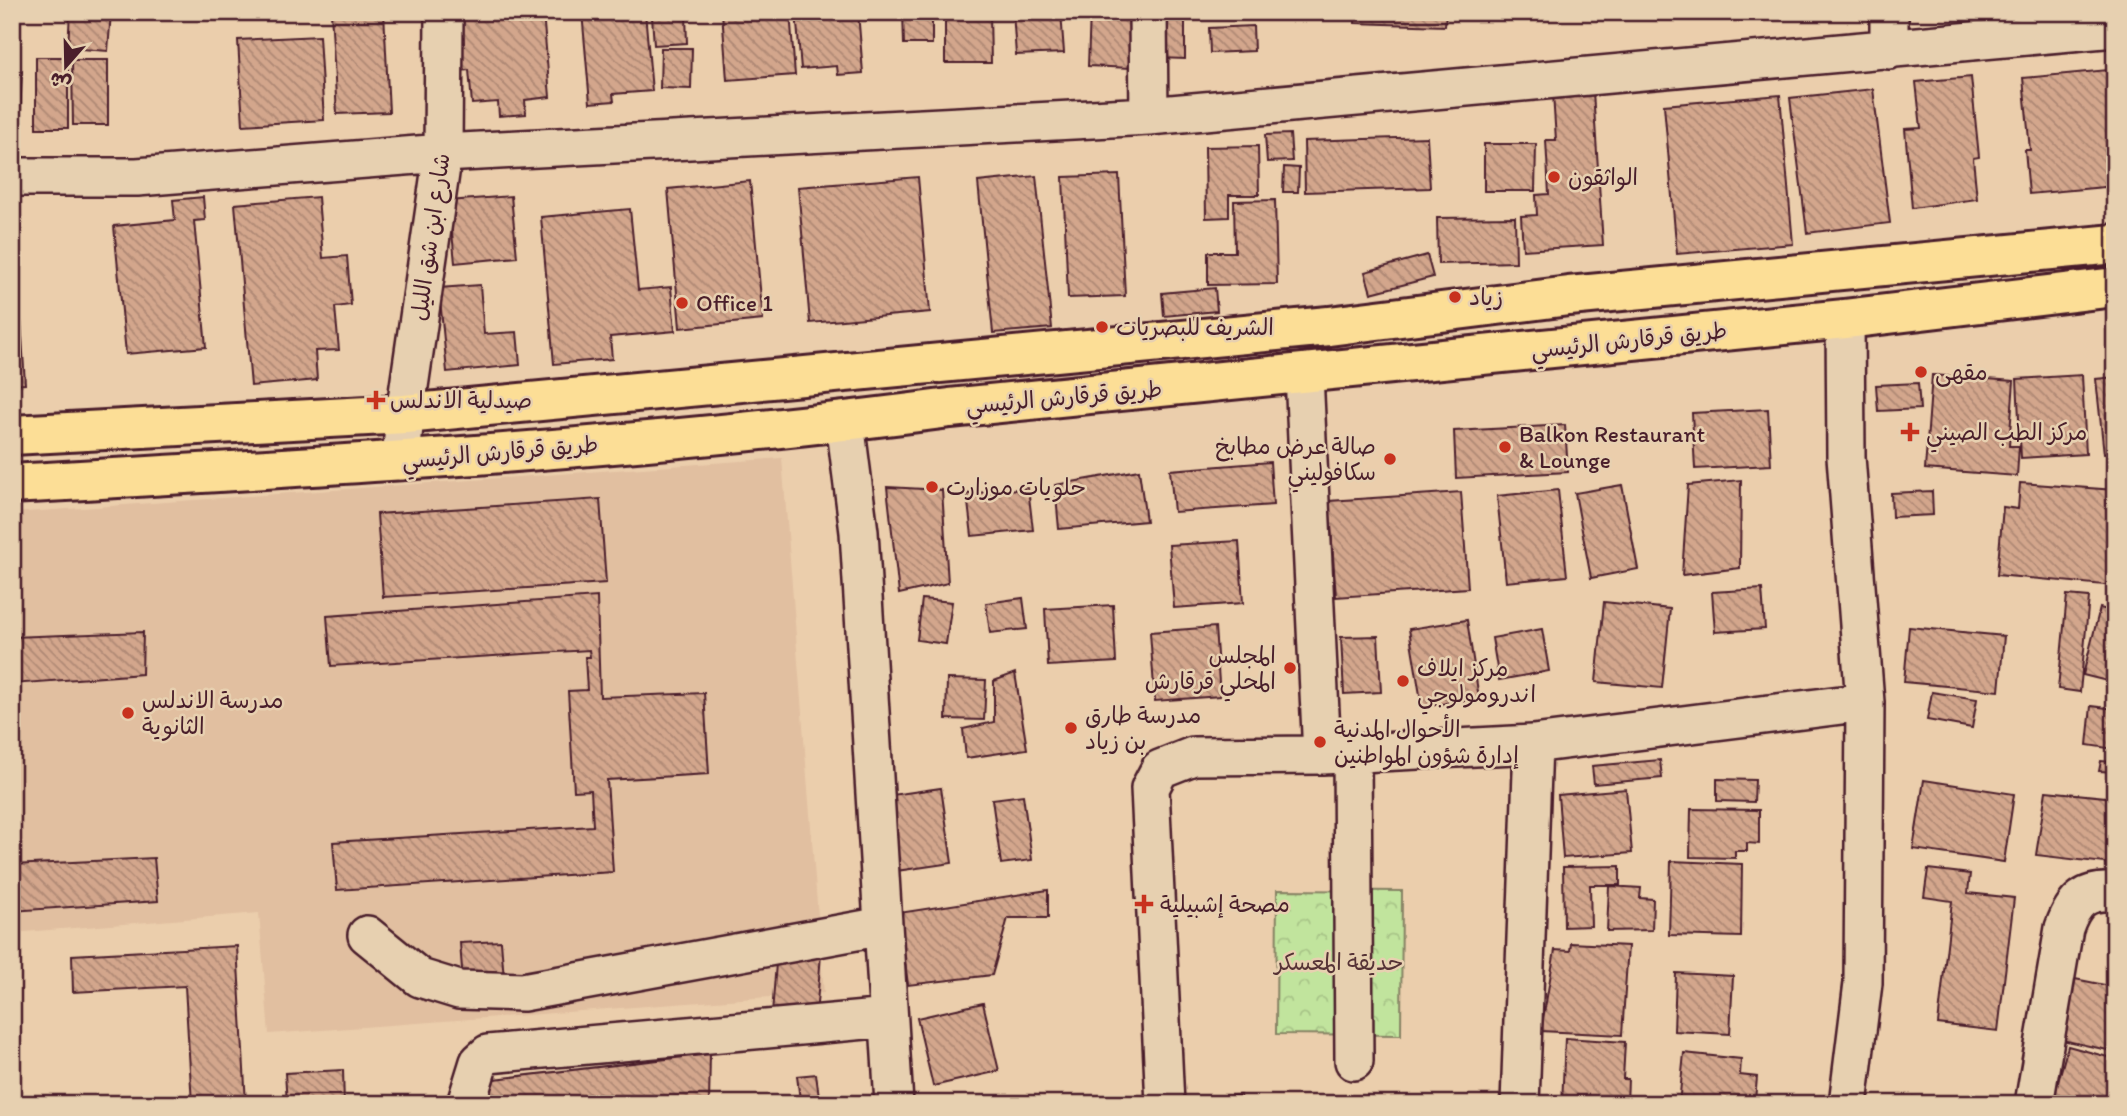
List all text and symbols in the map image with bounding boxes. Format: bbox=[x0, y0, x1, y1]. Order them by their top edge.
north arrow bbox=[32, 32, 102, 102]
text: ش bbox=[47, 67, 74, 96]
street label: شارع ابن شق الليل bbox=[404, 151, 458, 323]
place label: الواثقون bbox=[1568, 163, 1638, 192]
marker: الواثقون bbox=[1546, 169, 1562, 185]
place label: زياد bbox=[1469, 283, 1503, 311]
place label: Office 1 bbox=[696, 289, 773, 317]
marker: زياد bbox=[1447, 289, 1463, 305]
marker: Office 1 bbox=[674, 295, 690, 311]
place label: الشريف للبصريات bbox=[1116, 313, 1274, 341]
street label: طريق قرقارش الرئيسي bbox=[1529, 316, 1729, 371]
marker: الشريف للبصريات bbox=[1094, 319, 1110, 335]
place label: مقهى bbox=[1935, 358, 1988, 387]
marker: مقهى bbox=[1913, 364, 1929, 380]
street label: طريق قرقارش الرئيسي bbox=[965, 374, 1164, 427]
place label: صيدلية الاندلس bbox=[390, 386, 532, 414]
marker: صيدلية الاندلس bbox=[368, 392, 384, 408]
place label: مركز الطب الصيني bbox=[1926, 418, 2087, 453]
place label: Balkon Restaurant & Lounge bbox=[1519, 420, 1705, 474]
marker: مركز الطب الصيني bbox=[1900, 422, 1920, 442]
street label: طريق قرقارش الرئيسي bbox=[401, 429, 600, 482]
place label: صالة عرض مطابخ سكافوليني bbox=[1215, 432, 1376, 493]
marker: Balkon Restaurant & Lounge bbox=[1497, 439, 1513, 455]
marker: صالة عرض مطابخ سكافوليني bbox=[1382, 451, 1398, 467]
place label: حلويات موزارت bbox=[946, 473, 1086, 502]
marker: حلويات موزارت bbox=[924, 479, 940, 495]
place label: المجلس المحلي قرقارش bbox=[1145, 641, 1276, 702]
place label: مركز ايلاف اندرومولوجي bbox=[1417, 654, 1536, 715]
marker: المجلس المحلي قرقارش bbox=[1282, 660, 1298, 676]
marker: مركز ايلاف اندرومولوجي bbox=[1395, 673, 1411, 689]
place label: مدرسة الاندلس الثانوية bbox=[142, 686, 284, 741]
place label: مدرسة طارق بن زياد bbox=[1085, 701, 1201, 755]
marker: مدرسة الاندلس الثانوية bbox=[120, 705, 136, 721]
place label: الأحوال المدنية إدارة شؤون المواطنين bbox=[1334, 713, 1519, 770]
marker: مدرسة طارق بن زياد bbox=[1063, 720, 1079, 736]
marker: الأحوال المدنية إدارة شؤون المواطنين bbox=[1312, 734, 1328, 750]
place label: مصحة إشبيلية bbox=[1160, 890, 1290, 918]
marker: مصحة إشبيلية bbox=[1134, 894, 1154, 914]
park label: حديقة المعسكر bbox=[1273, 948, 1403, 976]

